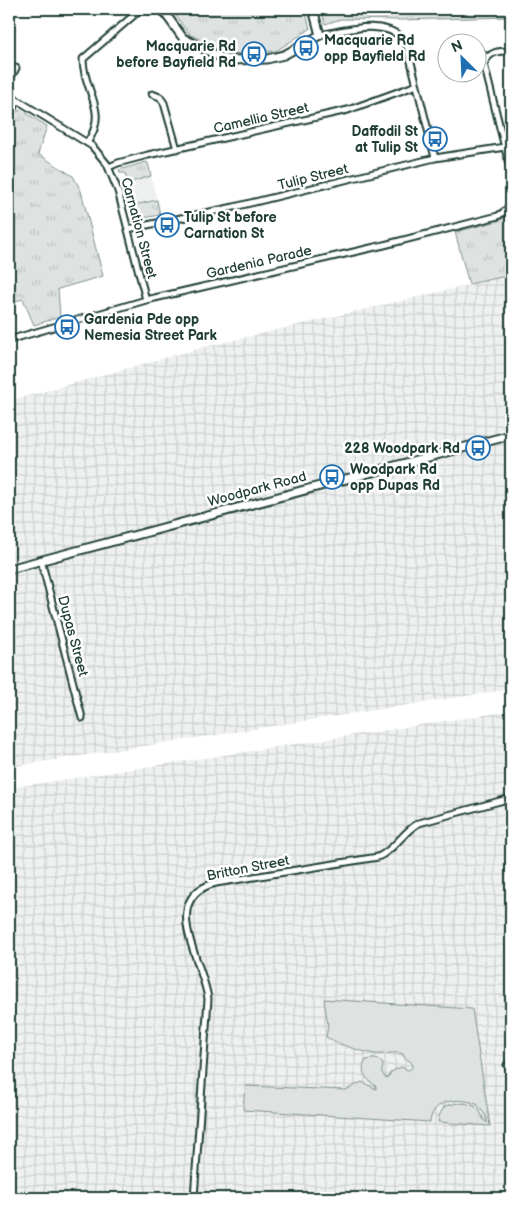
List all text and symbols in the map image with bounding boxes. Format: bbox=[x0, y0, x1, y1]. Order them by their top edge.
place label: Macquarie Rd opp Bayfield Rd bbox=[324, 32, 425, 65]
north arrow bbox=[438, 32, 488, 82]
bus stop icon: Macquarie Rd opp Bayfield Rd bbox=[293, 35, 319, 61]
text: N bbox=[449, 37, 465, 56]
place label: Macquarie Rd before Bayfield Rd bbox=[116, 38, 236, 71]
bus stop icon: Macquarie Rd before Bayfield Rd bbox=[241, 41, 267, 67]
street label: Camellia Street bbox=[212, 99, 311, 137]
place label: Daffodil St at Tulip St bbox=[351, 123, 418, 156]
bus stop icon: Daffodil St at Tulip St bbox=[422, 126, 448, 152]
street label: Tulip Street bbox=[276, 160, 350, 194]
street label: Carnation Street bbox=[117, 176, 161, 281]
place label: Tulip St before Carnation St bbox=[184, 209, 277, 242]
bus stop icon: Tulip St before Carnation St bbox=[154, 212, 180, 238]
street label: Gardenia Parade bbox=[205, 242, 313, 282]
place label: Gardenia Pde opp Nemesia Street Park bbox=[84, 311, 217, 344]
bus stop icon: Gardenia Pde opp Nemesia Street Park bbox=[54, 314, 80, 340]
bus stop icon: 228 Woodpark Rd bbox=[465, 435, 491, 461]
place label: 228 Woodpark Rd bbox=[344, 440, 460, 457]
place label: Woodpark Rd opp Dupas Rd bbox=[350, 461, 440, 494]
bus stop icon: Woodpark Rd opp Dupas Rd bbox=[319, 464, 345, 490]
street label: Woodpark Road bbox=[206, 468, 308, 510]
street label: Dupas Street bbox=[54, 594, 92, 679]
street label: Britton Street bbox=[205, 852, 291, 884]

